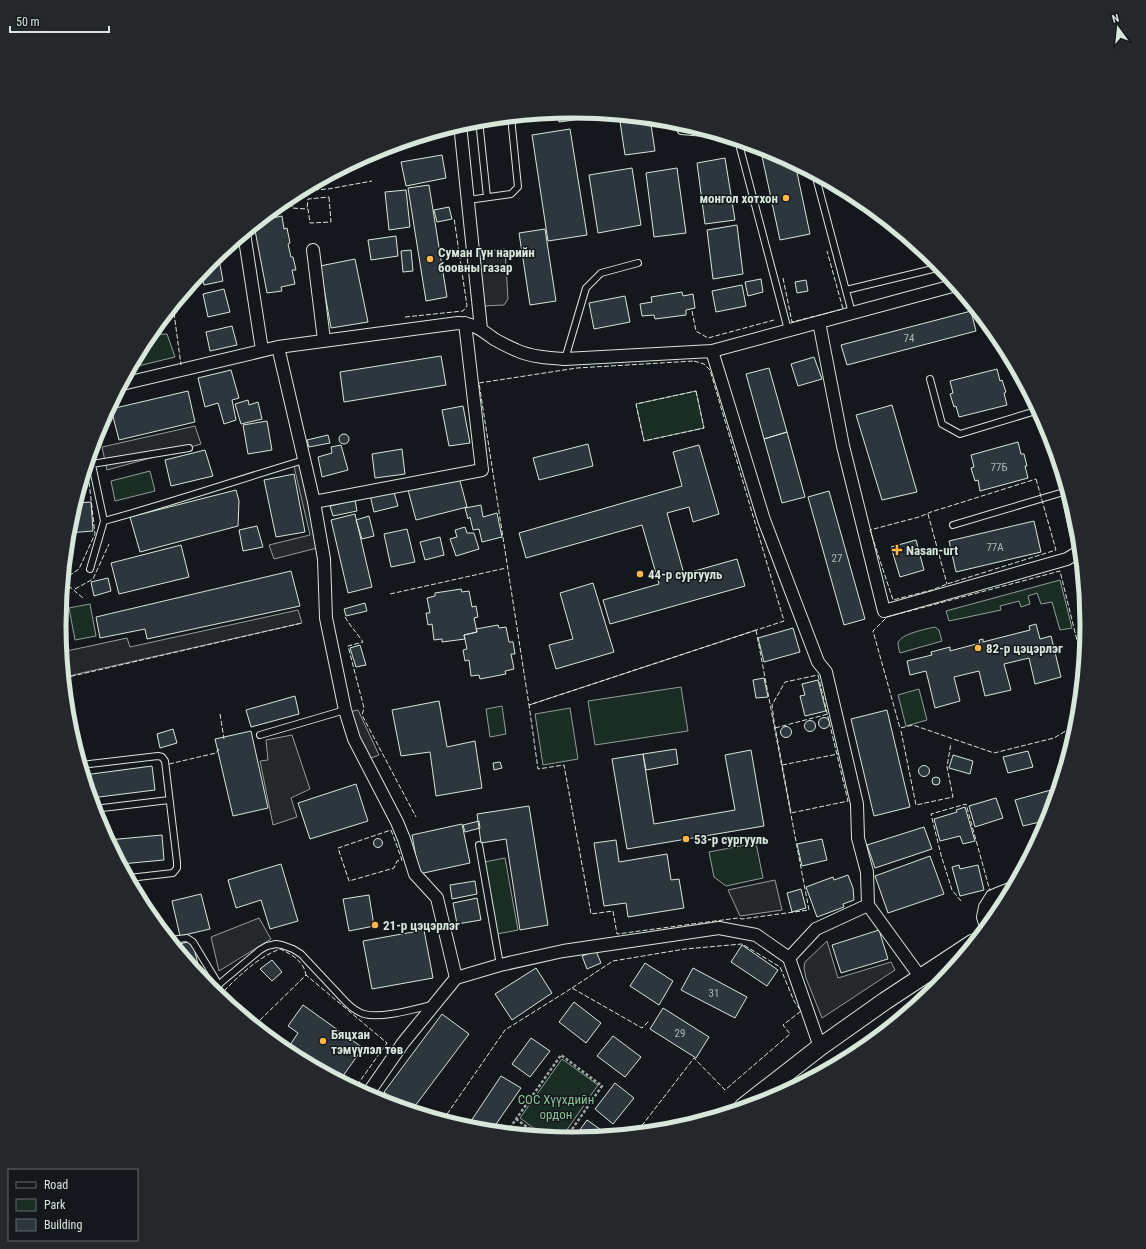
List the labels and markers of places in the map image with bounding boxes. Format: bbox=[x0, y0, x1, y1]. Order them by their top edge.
place label: монгол хотхон bbox=[699, 191, 778, 206]
marker: монгол хотхон bbox=[781, 193, 791, 203]
place label: Суман Гүн нарийн боовны газар bbox=[438, 245, 535, 275]
marker: Суман Гүн нарийн боовны газар bbox=[425, 254, 435, 264]
place label: Nasan-urt bbox=[906, 543, 958, 558]
marker: Nasan-urt bbox=[891, 544, 903, 556]
place label: 44-р сургууль bbox=[648, 567, 723, 582]
marker: 44-р сургууль bbox=[635, 569, 645, 579]
place label: 82-р цэцэрлэг bbox=[986, 641, 1063, 656]
marker: 82-р цэцэрлэг bbox=[973, 643, 983, 653]
place label: 53-р сургууль bbox=[694, 832, 769, 847]
marker: 53-р сургууль bbox=[681, 834, 691, 844]
place label: 21-р цэцэрлэг bbox=[383, 918, 460, 933]
marker: 21-р цэцэрлэг bbox=[370, 920, 380, 930]
place label: Бяцхан тэмүүлэл төв bbox=[331, 1027, 404, 1057]
marker: Бяцхан тэмүүлэл төв bbox=[318, 1036, 328, 1046]

